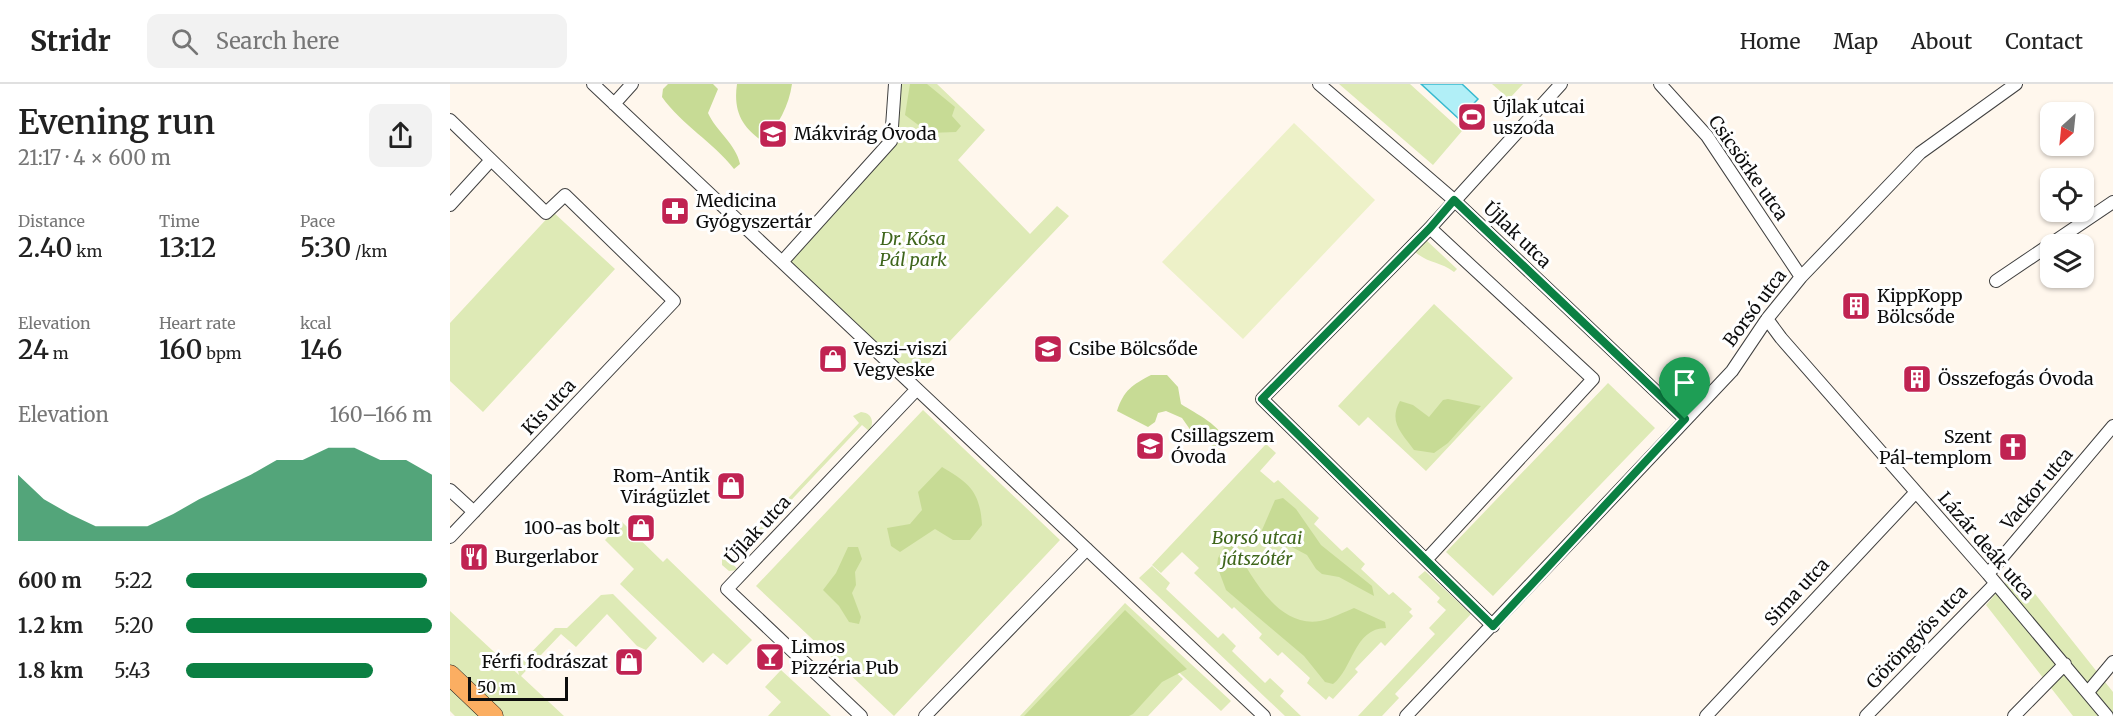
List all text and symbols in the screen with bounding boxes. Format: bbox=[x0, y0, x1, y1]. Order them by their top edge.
search box bbox=[147, 14, 567, 68]
text: Stridr bbox=[30, 23, 111, 59]
icon: search bbox=[168, 25, 201, 58]
text: Search here bbox=[216, 27, 339, 55]
text: Home bbox=[1740, 28, 1800, 55]
text: Map bbox=[1833, 28, 1878, 55]
text: About bbox=[1911, 28, 1972, 55]
text: Contact bbox=[2005, 28, 2083, 55]
place label: Újlak utcai uszoda bbox=[1493, 95, 1585, 139]
sports icon: Újlak utcai uszoda bbox=[1456, 101, 1488, 133]
text: Evening run bbox=[18, 102, 215, 143]
north arrow bbox=[2040, 102, 2094, 156]
map controls bbox=[2040, 102, 2094, 288]
button: share bbox=[369, 104, 432, 167]
street label: Csicsörke utca bbox=[1704, 111, 1793, 225]
school or university icon: Mákvirág Óvoda bbox=[757, 118, 789, 150]
place label: Mákvirág Óvoda bbox=[794, 122, 937, 145]
text: 21:17 · 4 × 600 m bbox=[18, 145, 171, 170]
button: locate bbox=[2040, 168, 2094, 222]
place label: Medicina Gyógyszertár bbox=[696, 189, 812, 233]
pharmacy icon: Medicina Gyógyszertár bbox=[659, 195, 691, 227]
street label: Újlak utca bbox=[1478, 197, 1556, 273]
text: Distance bbox=[18, 211, 85, 231]
text: Time bbox=[159, 211, 200, 231]
text: Pace bbox=[300, 211, 335, 231]
park label: Dr. Kósa Pál park bbox=[879, 227, 947, 271]
text: 2.40 bbox=[18, 231, 73, 264]
text: 13:12 bbox=[159, 231, 217, 264]
text: 5:30 bbox=[300, 231, 351, 264]
button: layers bbox=[2040, 234, 2094, 288]
text: km bbox=[73, 241, 102, 261]
text: /km bbox=[351, 241, 387, 261]
street label: Borsó utca bbox=[1718, 264, 1791, 351]
place label: KippKopp Bölcsőde bbox=[1877, 284, 1963, 328]
building icon: KippKopp Bölcsőde bbox=[1840, 290, 1872, 322]
text: Elevation bbox=[18, 313, 91, 333]
text: Heart rate bbox=[159, 313, 236, 333]
text: kcal bbox=[300, 313, 331, 333]
text: 24 bbox=[18, 333, 49, 366]
text: 160 bbox=[159, 333, 203, 366]
text: 146 bbox=[300, 333, 342, 366]
school or university icon: Csibe Bölcsőde bbox=[1032, 333, 1064, 365]
place label: Veszi-viszi Vegyeske bbox=[853, 337, 947, 381]
place label: Csibe Bölcsőde bbox=[1069, 337, 1198, 360]
text: m bbox=[49, 343, 69, 363]
text: bpm bbox=[203, 343, 242, 363]
shop icon: Veszi-viszi Vegyeske bbox=[817, 343, 849, 375]
pin bbox=[1659, 357, 1710, 419]
building icon: Összefogás Óvoda bbox=[1901, 363, 1933, 395]
icon: arrive bbox=[1668, 366, 1701, 399]
place label: Összefogás Óvoda bbox=[1938, 367, 2094, 390]
street label: Kis utca bbox=[517, 374, 581, 439]
text: Elevation bbox=[18, 402, 109, 427]
text: 160–166 m bbox=[329, 402, 432, 427]
place label: Csillagszem Óvoda bbox=[1171, 424, 1275, 468]
place label: Szent Pál-templom bbox=[1879, 425, 1992, 469]
school or university icon: Csillagszem Óvoda bbox=[1134, 430, 1166, 462]
church icon: Szent Pál-templom bbox=[1997, 431, 2029, 463]
street label: Vackor utca bbox=[1995, 443, 2078, 535]
place label: Rom-Antik Virágüzlet bbox=[613, 464, 711, 508]
shop icon: Rom-Antik Virágüzlet bbox=[715, 470, 747, 502]
street label: Lázár deák utca bbox=[1933, 487, 2040, 605]
street label: Újlak utca bbox=[720, 490, 796, 569]
shop icon: 100-as bolt bbox=[625, 512, 657, 544]
place label: 100-as bolt bbox=[524, 516, 620, 539]
park label: Borsó utcai játszótér bbox=[1212, 526, 1302, 570]
restaurant icon: Burgerlabor bbox=[458, 541, 490, 573]
place label: Burgerlabor bbox=[495, 545, 599, 568]
street label: Sima utca bbox=[1759, 553, 1834, 630]
text: 600 m bbox=[18, 568, 82, 593]
text: 5:22 bbox=[114, 568, 153, 593]
street label: Göröngyös utca bbox=[1861, 580, 1972, 693]
text: 1.2 km bbox=[18, 613, 83, 638]
text: 5:20 bbox=[114, 613, 154, 638]
place label: Limos Pizzéria Pub bbox=[791, 635, 899, 679]
bar icon: Limos Pizzéria Pub bbox=[754, 641, 786, 673]
shop icon: Férfi fodrászat bbox=[613, 646, 645, 678]
place label: Férfi fodrászat bbox=[482, 650, 608, 673]
text: 1.8 km bbox=[18, 658, 83, 683]
text: 5:43 bbox=[114, 658, 151, 683]
scale bar bbox=[468, 674, 568, 702]
text: 50 m bbox=[477, 677, 516, 697]

